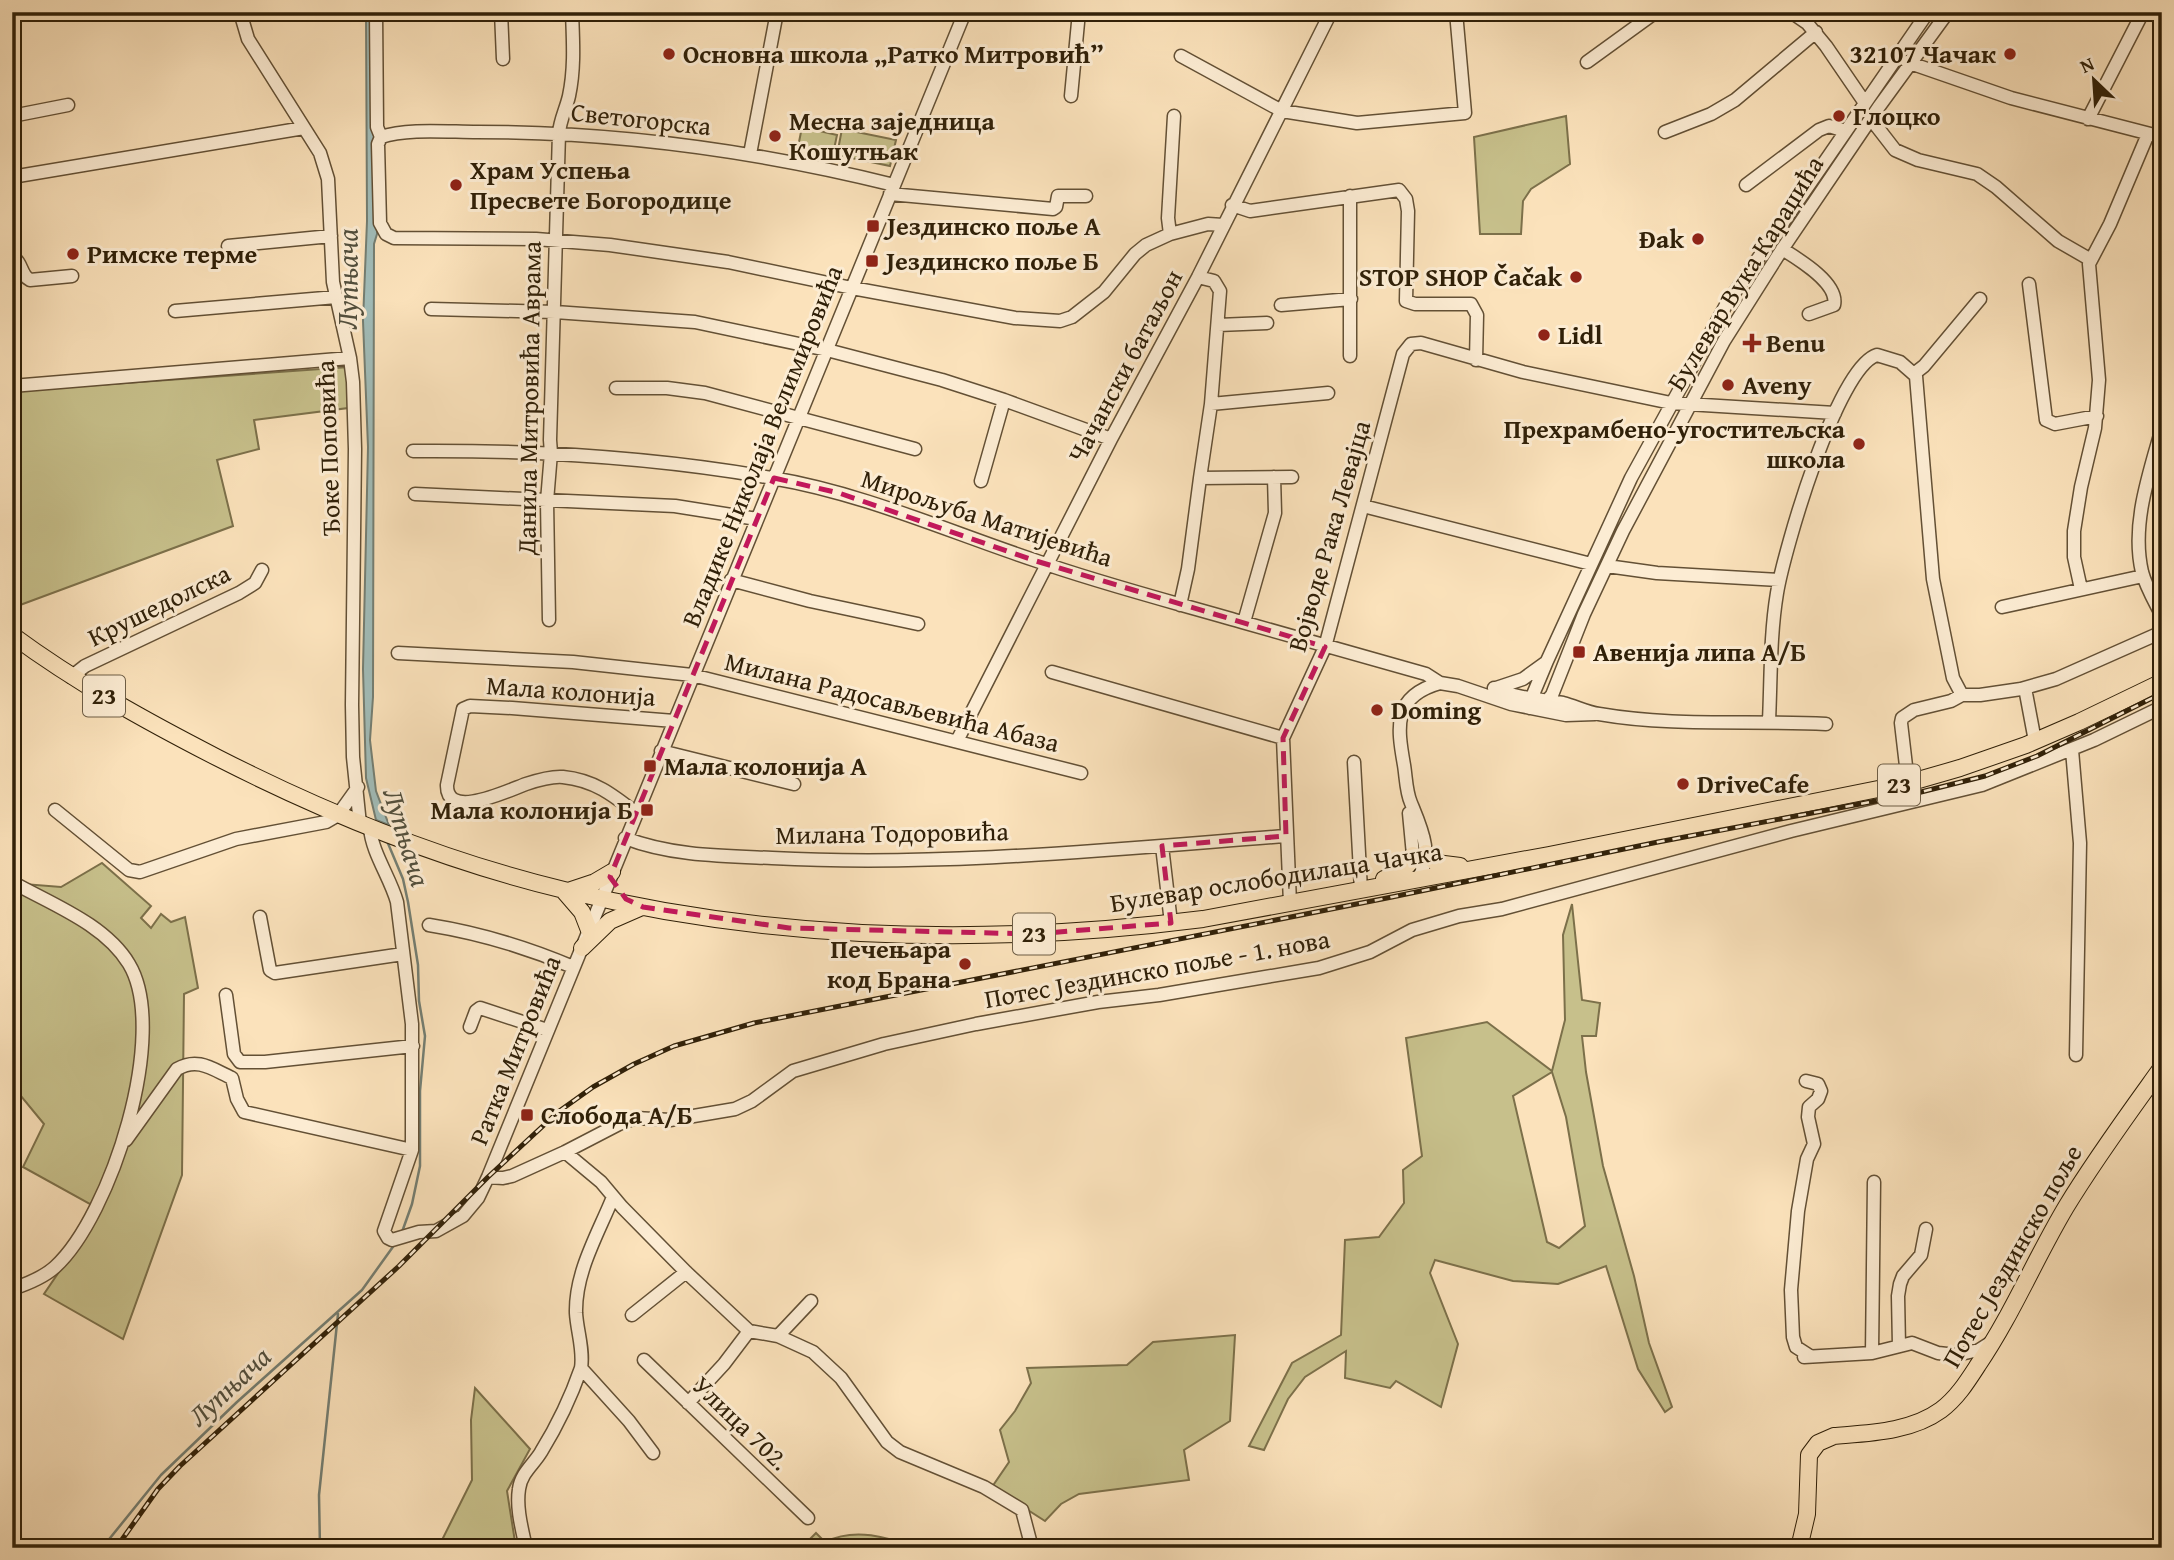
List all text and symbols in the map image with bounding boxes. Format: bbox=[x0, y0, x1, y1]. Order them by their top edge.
place label: Основна школа „Ратко Митровић” bbox=[683, 34, 1104, 73]
place label: 32107 Чачак bbox=[1849, 34, 1996, 73]
marker: Основна школа „Ратко Митровић” bbox=[661, 46, 677, 62]
marker: 32107 Чачак bbox=[2002, 46, 2018, 62]
north arrow bbox=[2058, 46, 2128, 116]
text: N bbox=[2075, 49, 2099, 80]
street label: Светогорска bbox=[569, 92, 714, 145]
place label: Глоцко bbox=[1853, 96, 1941, 135]
place label: Месна заједница Кошутњак bbox=[789, 101, 995, 170]
marker: Глоцко bbox=[1831, 108, 1847, 124]
marker: Месна заједница Кошутњак bbox=[767, 128, 783, 144]
street label: Булевар Вука Караџића bbox=[1656, 147, 1833, 398]
place label: Храм Успења Пресвете Богородице bbox=[470, 150, 732, 219]
marker: Храм Успења Пресвете Богородице bbox=[448, 177, 464, 193]
place label: Јездинско поље А bbox=[883, 206, 1101, 245]
marker: Јездинско поље А bbox=[865, 218, 881, 234]
place label: Đak bbox=[1639, 219, 1684, 258]
water label: Лупњача bbox=[326, 228, 367, 330]
marker: Đak bbox=[1690, 231, 1706, 247]
place label: Римске терме bbox=[87, 234, 258, 273]
street label: Данила Митровића Аврама bbox=[506, 240, 551, 556]
place label: Јездинско поље Б bbox=[882, 241, 1099, 280]
marker: Римске терме bbox=[65, 246, 81, 262]
marker: Јездинско поље Б bbox=[864, 253, 880, 269]
place label: STOP SHOP Čačak bbox=[1359, 257, 1562, 296]
street label: Владике Николаја Велимировића bbox=[671, 258, 852, 633]
street label: Чачански батаљон bbox=[1057, 262, 1192, 469]
marker: STOP SHOP Čačak bbox=[1568, 269, 1584, 285]
place label: Lidl bbox=[1558, 315, 1603, 354]
place label: Benu bbox=[1766, 323, 1825, 362]
marker: Lidl bbox=[1536, 327, 1552, 343]
marker: Benu bbox=[1744, 335, 1760, 351]
street label: Ђоке Поповића bbox=[305, 359, 350, 536]
place label: Aveny bbox=[1742, 365, 1812, 404]
marker: Aveny bbox=[1720, 377, 1736, 393]
place label: Прехрамбено-угоститељска школа bbox=[1504, 409, 1846, 478]
street label: Војводе Рака Левајца bbox=[1277, 415, 1380, 656]
marker: Прехрамбено-угоститељска школа bbox=[1851, 436, 1867, 452]
street label: Мирољуба Матијевића bbox=[856, 458, 1118, 577]
street label: Крушедолска bbox=[81, 553, 237, 656]
place label: Авенија липа А/Б bbox=[1593, 632, 1806, 671]
street label: Милана Радосављевића Абаза bbox=[721, 641, 1064, 762]
marker: Авенија липа А/Б bbox=[1571, 644, 1587, 660]
street label: Мала колонија bbox=[485, 665, 658, 716]
road number: 23 bbox=[83, 676, 125, 716]
place label: Doming bbox=[1391, 690, 1481, 729]
marker: Doming bbox=[1369, 702, 1385, 718]
place label: Мала колонија А bbox=[664, 746, 867, 785]
marker: Мала колонија А bbox=[642, 758, 658, 774]
place label: DriveCafe bbox=[1697, 764, 1810, 803]
road number: 23 bbox=[1878, 764, 1920, 806]
marker: DriveCafe bbox=[1675, 776, 1691, 792]
water label: Лупњача bbox=[373, 783, 442, 891]
place label: Мала колонија Б bbox=[431, 790, 633, 829]
marker: Мала колонија Б bbox=[639, 802, 655, 818]
street label: Милана Тодоровића bbox=[775, 811, 1010, 854]
street label: Булевар ослободилаца Чачка bbox=[1107, 831, 1445, 922]
road number: 23 bbox=[1013, 914, 1055, 954]
street label: Потес Јездинско поље - 1. нова bbox=[981, 919, 1333, 1018]
place label: Печењара код Брана bbox=[827, 929, 952, 998]
street label: Ратка Митровића bbox=[459, 949, 571, 1151]
marker: Печењара код Брана bbox=[957, 956, 973, 972]
place label: Слобода А/Б bbox=[541, 1095, 693, 1134]
marker: Слобода А/Б bbox=[519, 1107, 535, 1123]
street label: Потес Јездинско поље bbox=[1932, 1137, 2091, 1375]
water label: Лупњача bbox=[178, 1336, 280, 1435]
street label: Улица 702. bbox=[684, 1366, 799, 1479]

